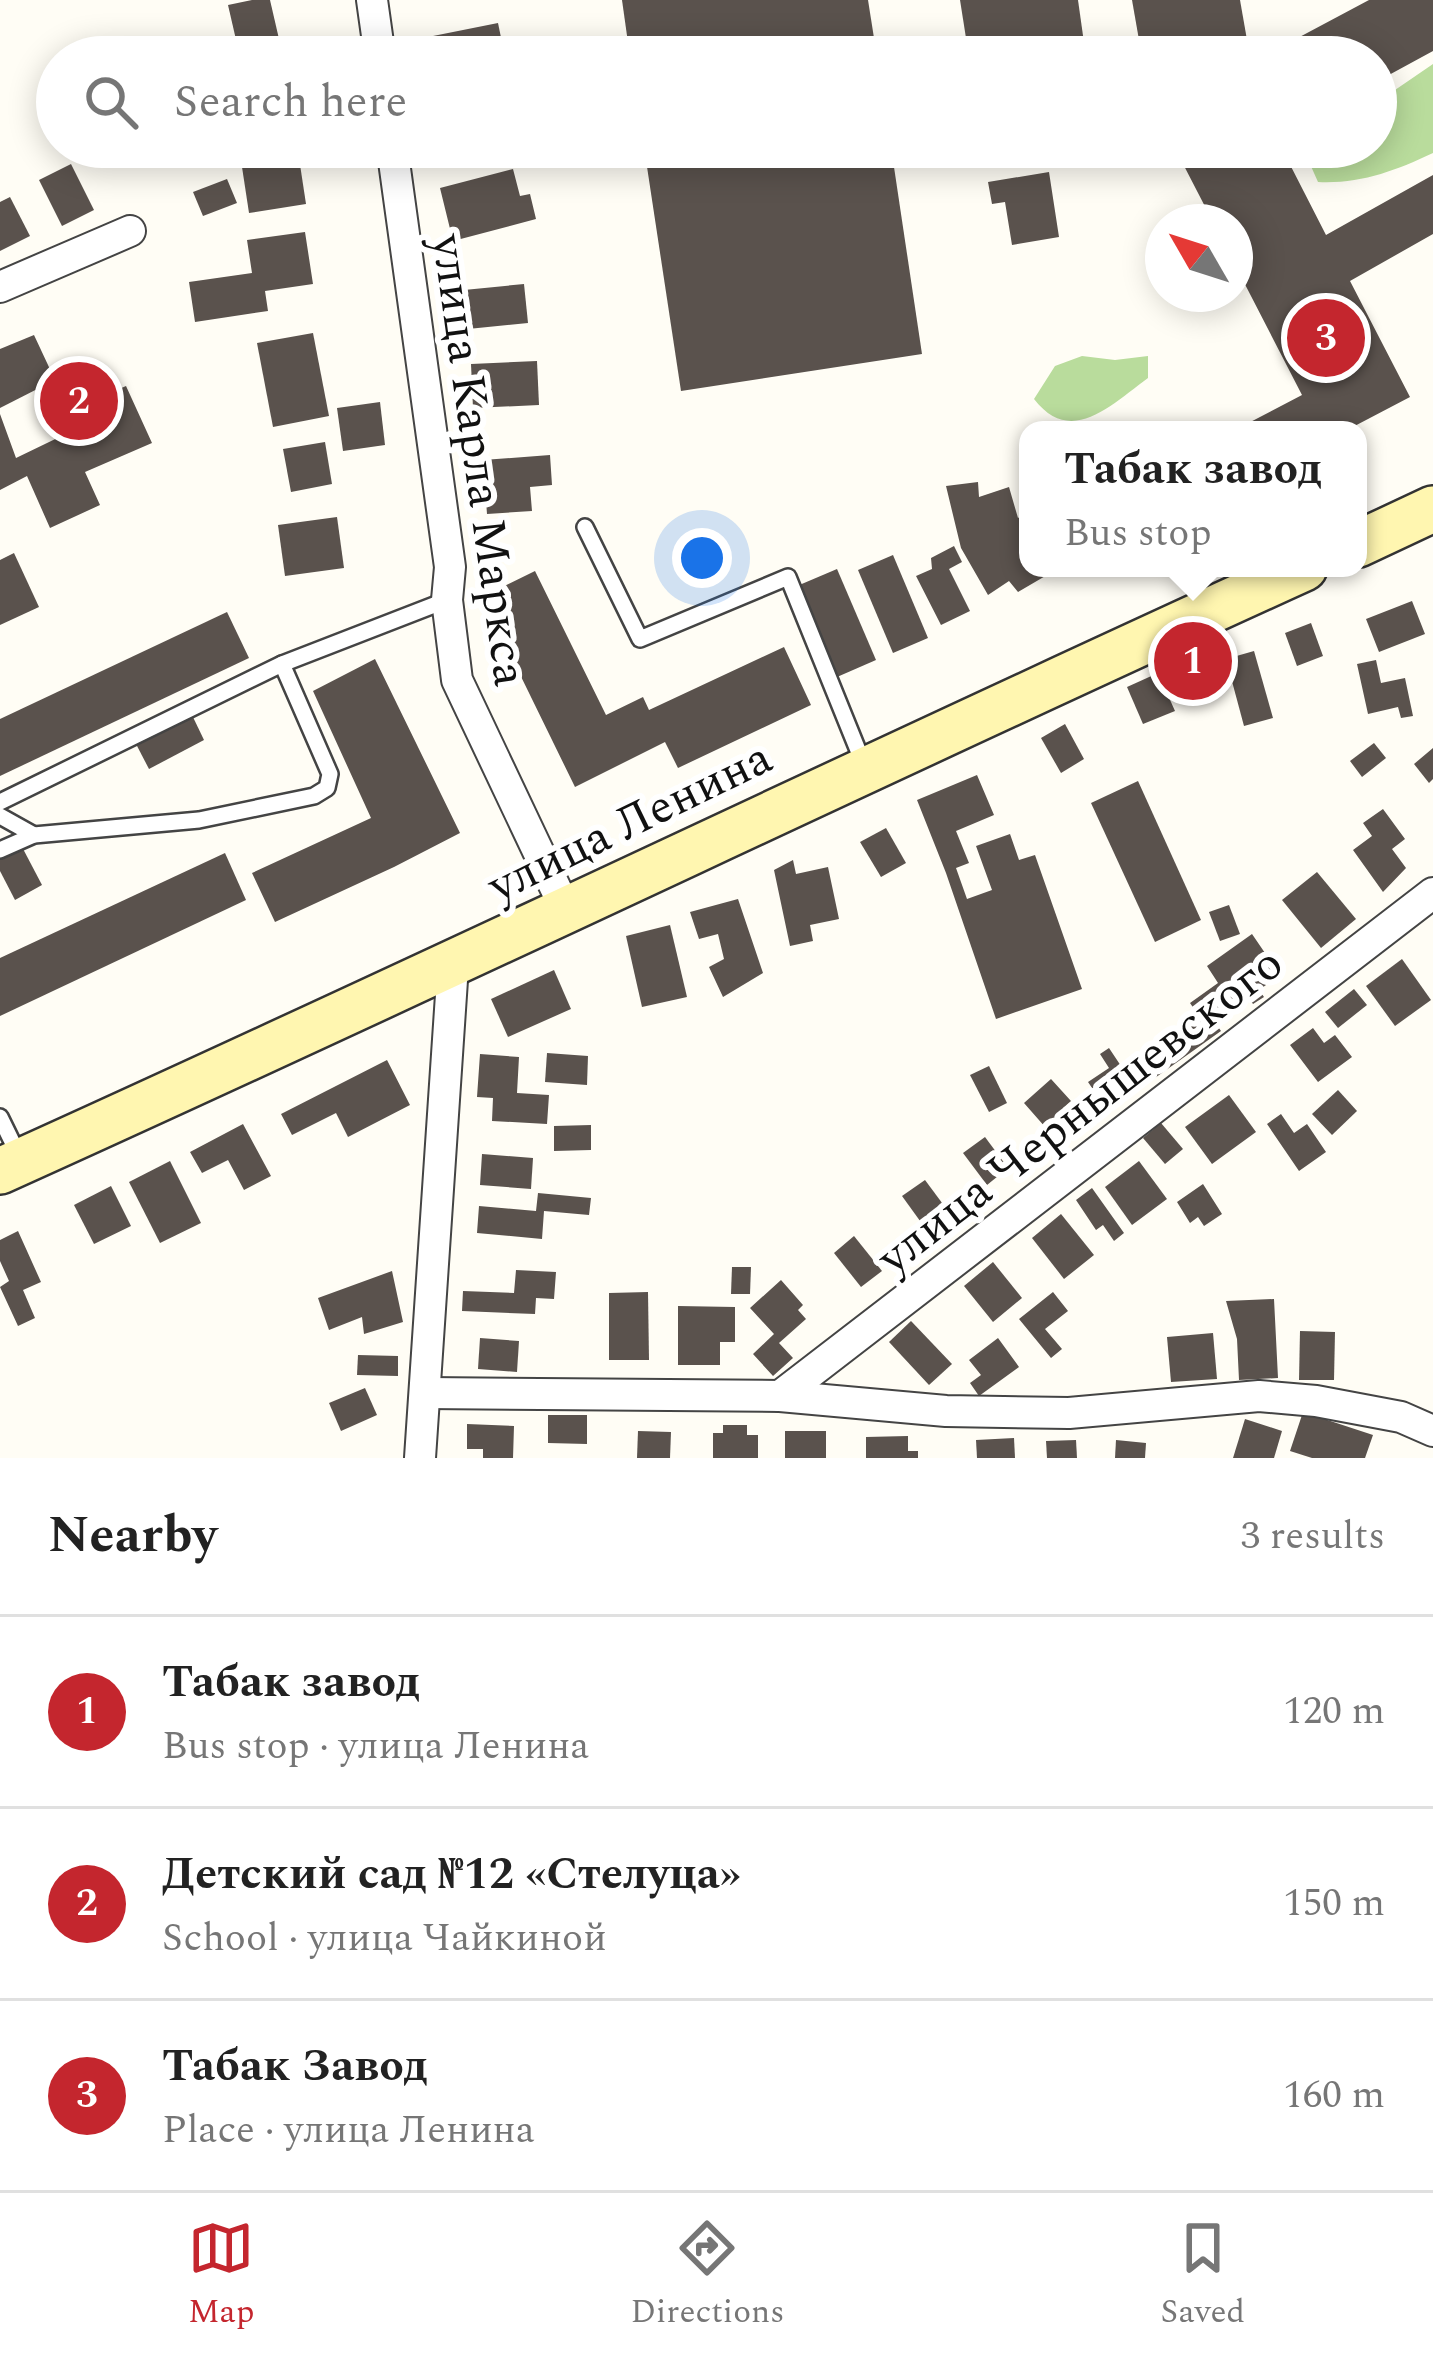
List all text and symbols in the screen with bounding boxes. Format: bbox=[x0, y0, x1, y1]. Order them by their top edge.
search box bbox=[36, 36, 1397, 168]
text: Search here bbox=[174, 68, 407, 137]
icon: search bbox=[78, 69, 144, 135]
north arrow bbox=[1145, 204, 1253, 312]
street label: улица Карла Маркса bbox=[410, 228, 546, 691]
pin: 3 bbox=[1287, 293, 1365, 383]
pin: 2 bbox=[40, 356, 118, 446]
popup bbox=[1019, 421, 1367, 577]
text: Табак завод bbox=[1064, 435, 1322, 504]
text: Bus stop bbox=[1064, 504, 1212, 563]
your location bbox=[672, 528, 732, 588]
pin: 1 bbox=[1154, 616, 1232, 706]
street label: улица Ленина bbox=[474, 722, 785, 924]
street label: улица Чернышевского bbox=[860, 929, 1300, 1295]
text: Nearby bbox=[48, 1497, 217, 1575]
text: 3 results bbox=[1241, 1507, 1385, 1566]
text: Табак завод bbox=[162, 1648, 420, 1717]
text: 1 bbox=[76, 1682, 98, 1741]
text: 120 m bbox=[1283, 1682, 1385, 1741]
text: Bus stop · улица Ленина bbox=[162, 1717, 589, 1776]
text: Детский сад №12 «Стелуца» bbox=[162, 1840, 741, 1909]
text: 2 bbox=[76, 1874, 98, 1933]
text: 150 m bbox=[1283, 1874, 1385, 1933]
text: School · улица Чайкиной bbox=[162, 1909, 607, 1968]
text: Табак Завод bbox=[162, 2032, 428, 2101]
text: 3 bbox=[76, 2066, 98, 2125]
text: 160 m bbox=[1283, 2066, 1385, 2125]
text: Place · улица Ленина bbox=[162, 2101, 535, 2160]
tab: Map bbox=[188, 2215, 254, 2337]
tab: Directions bbox=[630, 2215, 784, 2337]
tab: Saved bbox=[1160, 2215, 1245, 2337]

